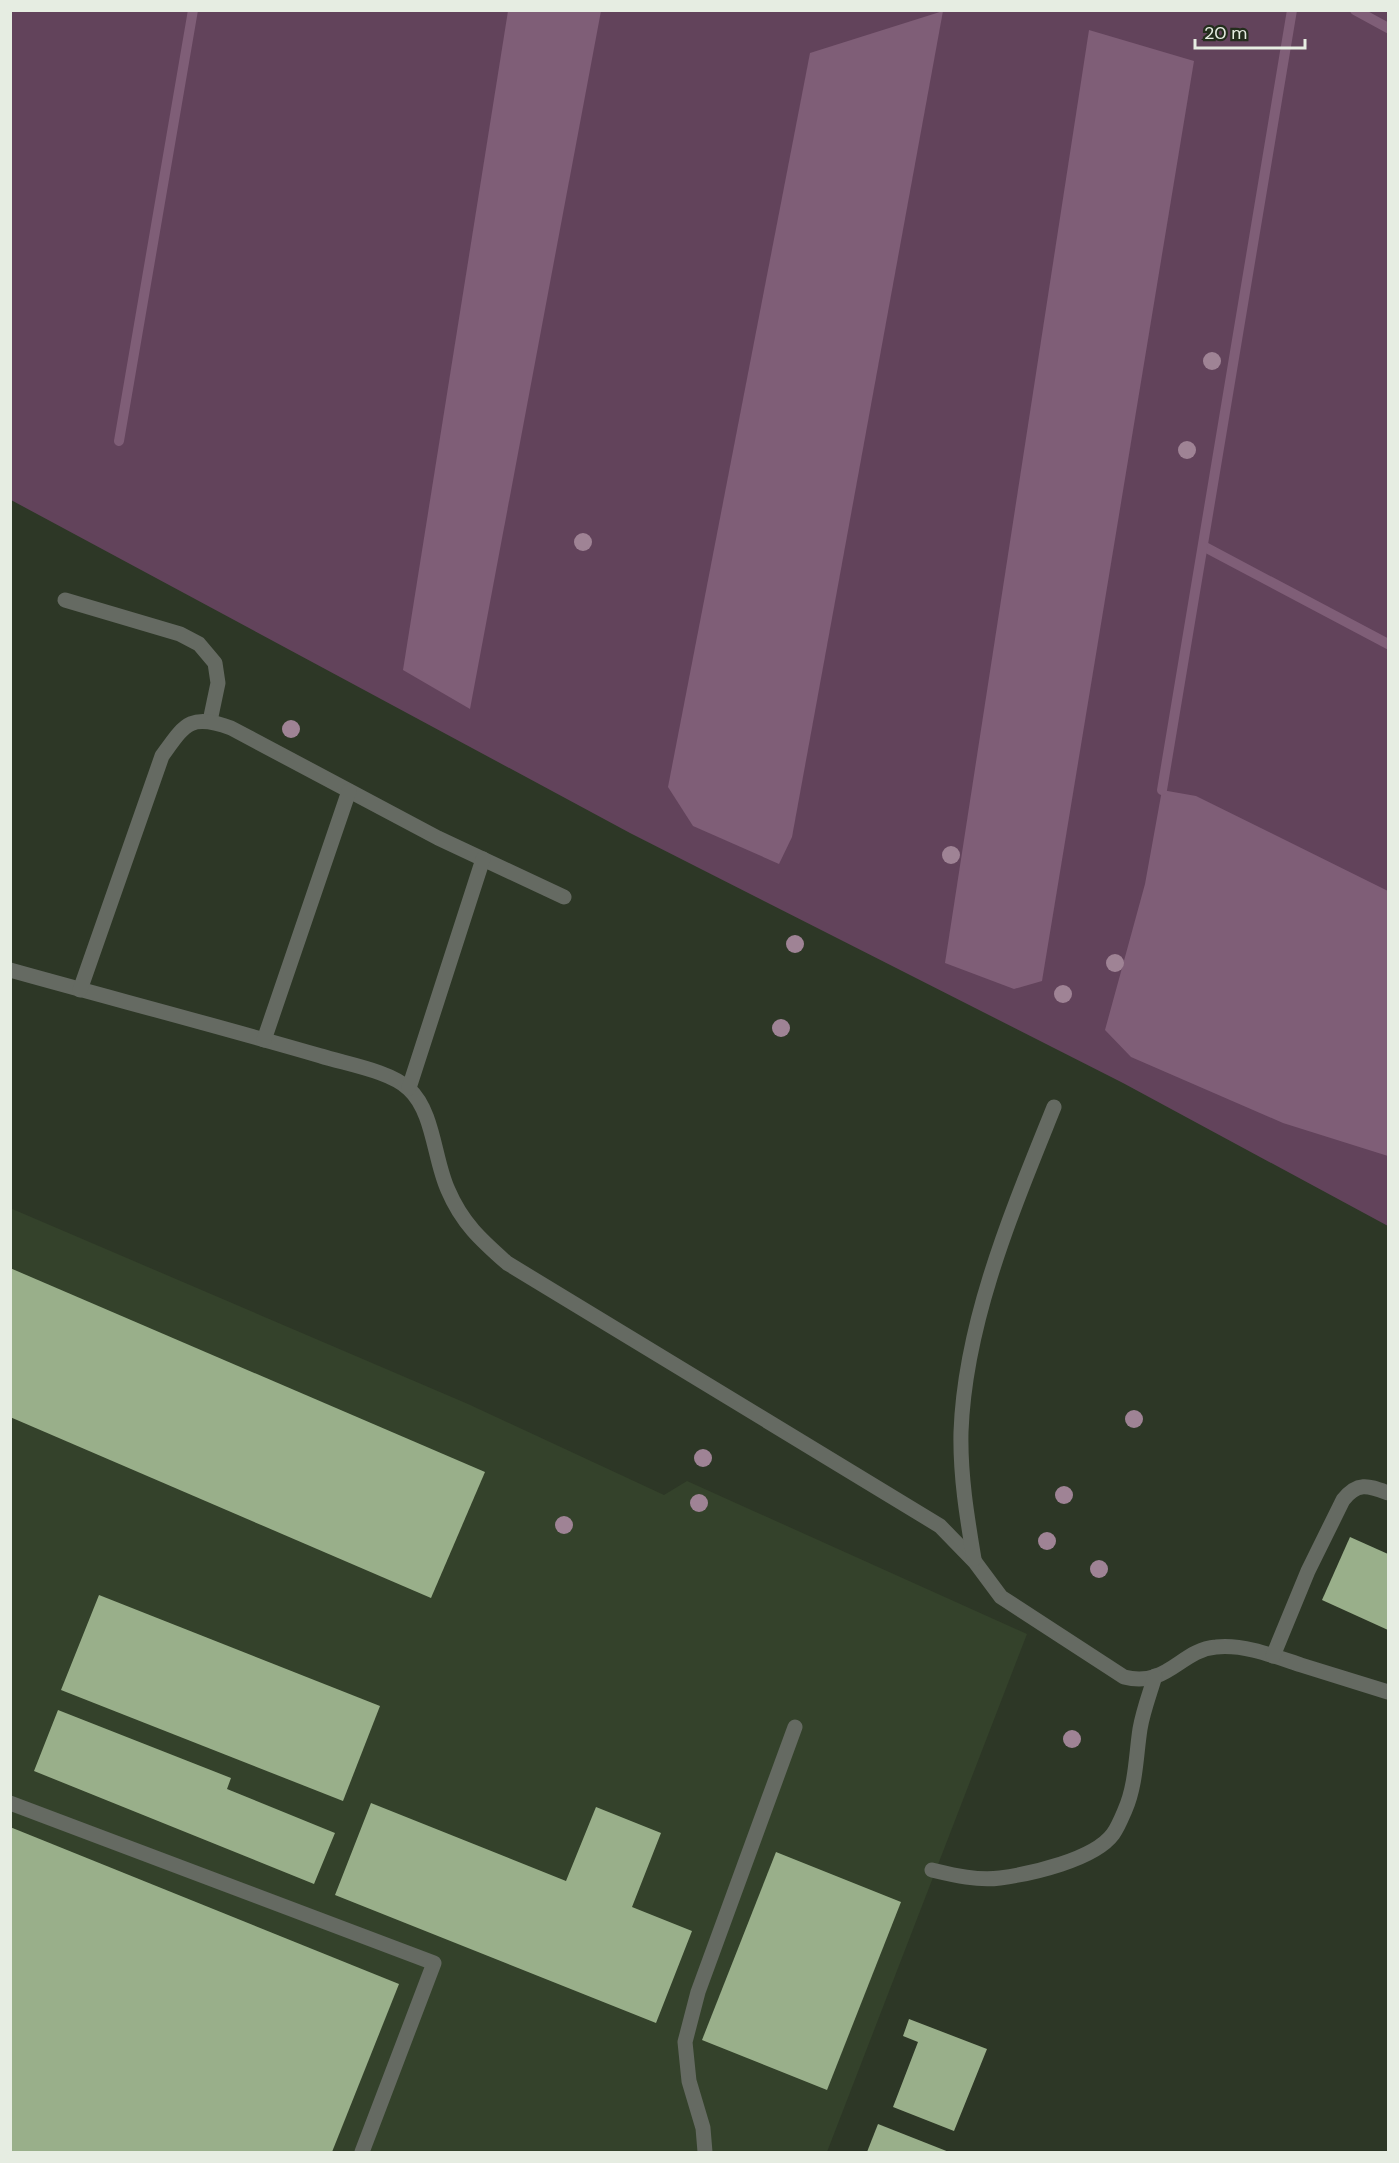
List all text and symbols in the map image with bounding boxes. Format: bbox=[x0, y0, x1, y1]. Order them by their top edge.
scale bar bbox=[1195, 12, 1304, 50]
text: 20 m bbox=[1204, 21, 1247, 45]

